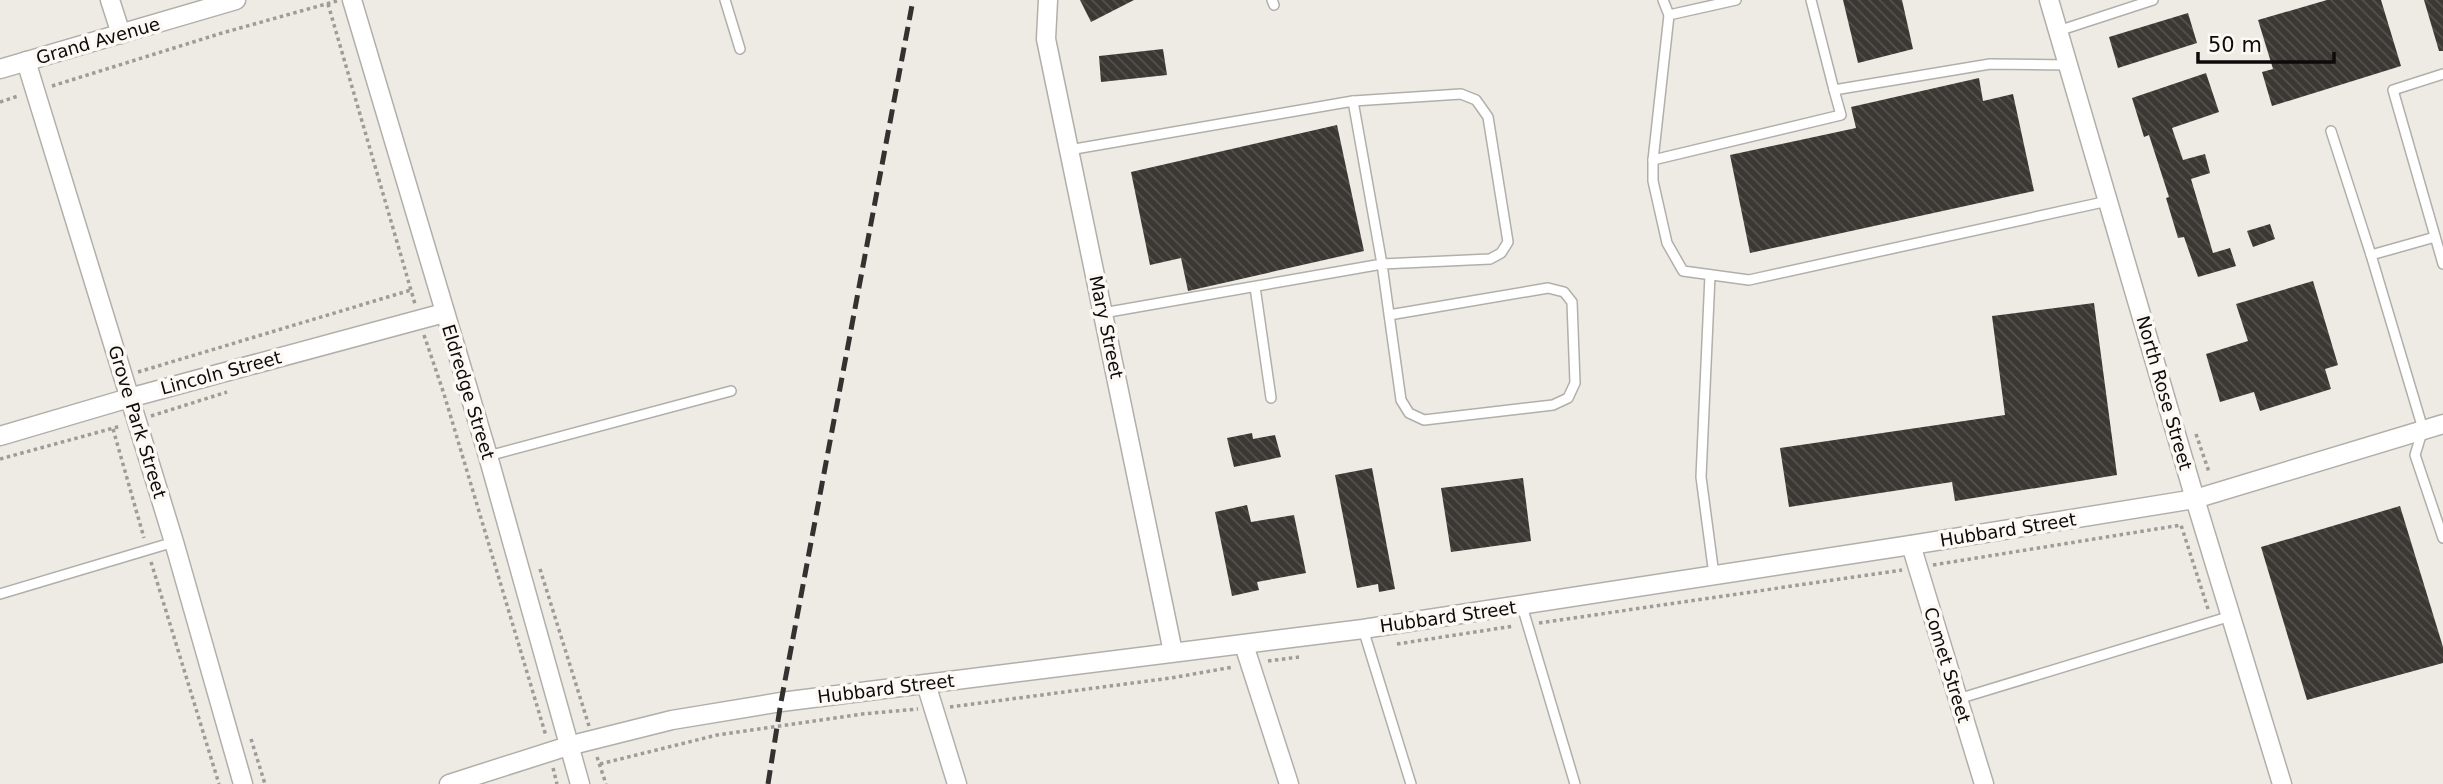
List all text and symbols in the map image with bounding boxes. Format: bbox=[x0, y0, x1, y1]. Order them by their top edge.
street label: Grand Avenue bbox=[34, 13, 162, 68]
scale bar bbox=[2198, 21, 2334, 65]
text: 50 m bbox=[2208, 33, 2262, 57]
street label: Mary Street bbox=[1085, 273, 1128, 380]
street label: North Rose Street bbox=[2132, 313, 2197, 472]
street label: Eldredge Street bbox=[438, 322, 499, 462]
street label: Grove Park Street bbox=[104, 343, 171, 501]
street label: Lincoln Street bbox=[158, 346, 284, 399]
street label: Hubbard Street bbox=[1938, 508, 2078, 551]
street label: Hubbard Street bbox=[1378, 597, 1518, 636]
street label: Comet Street bbox=[1920, 605, 1975, 725]
street label: Hubbard Street bbox=[816, 670, 956, 707]

